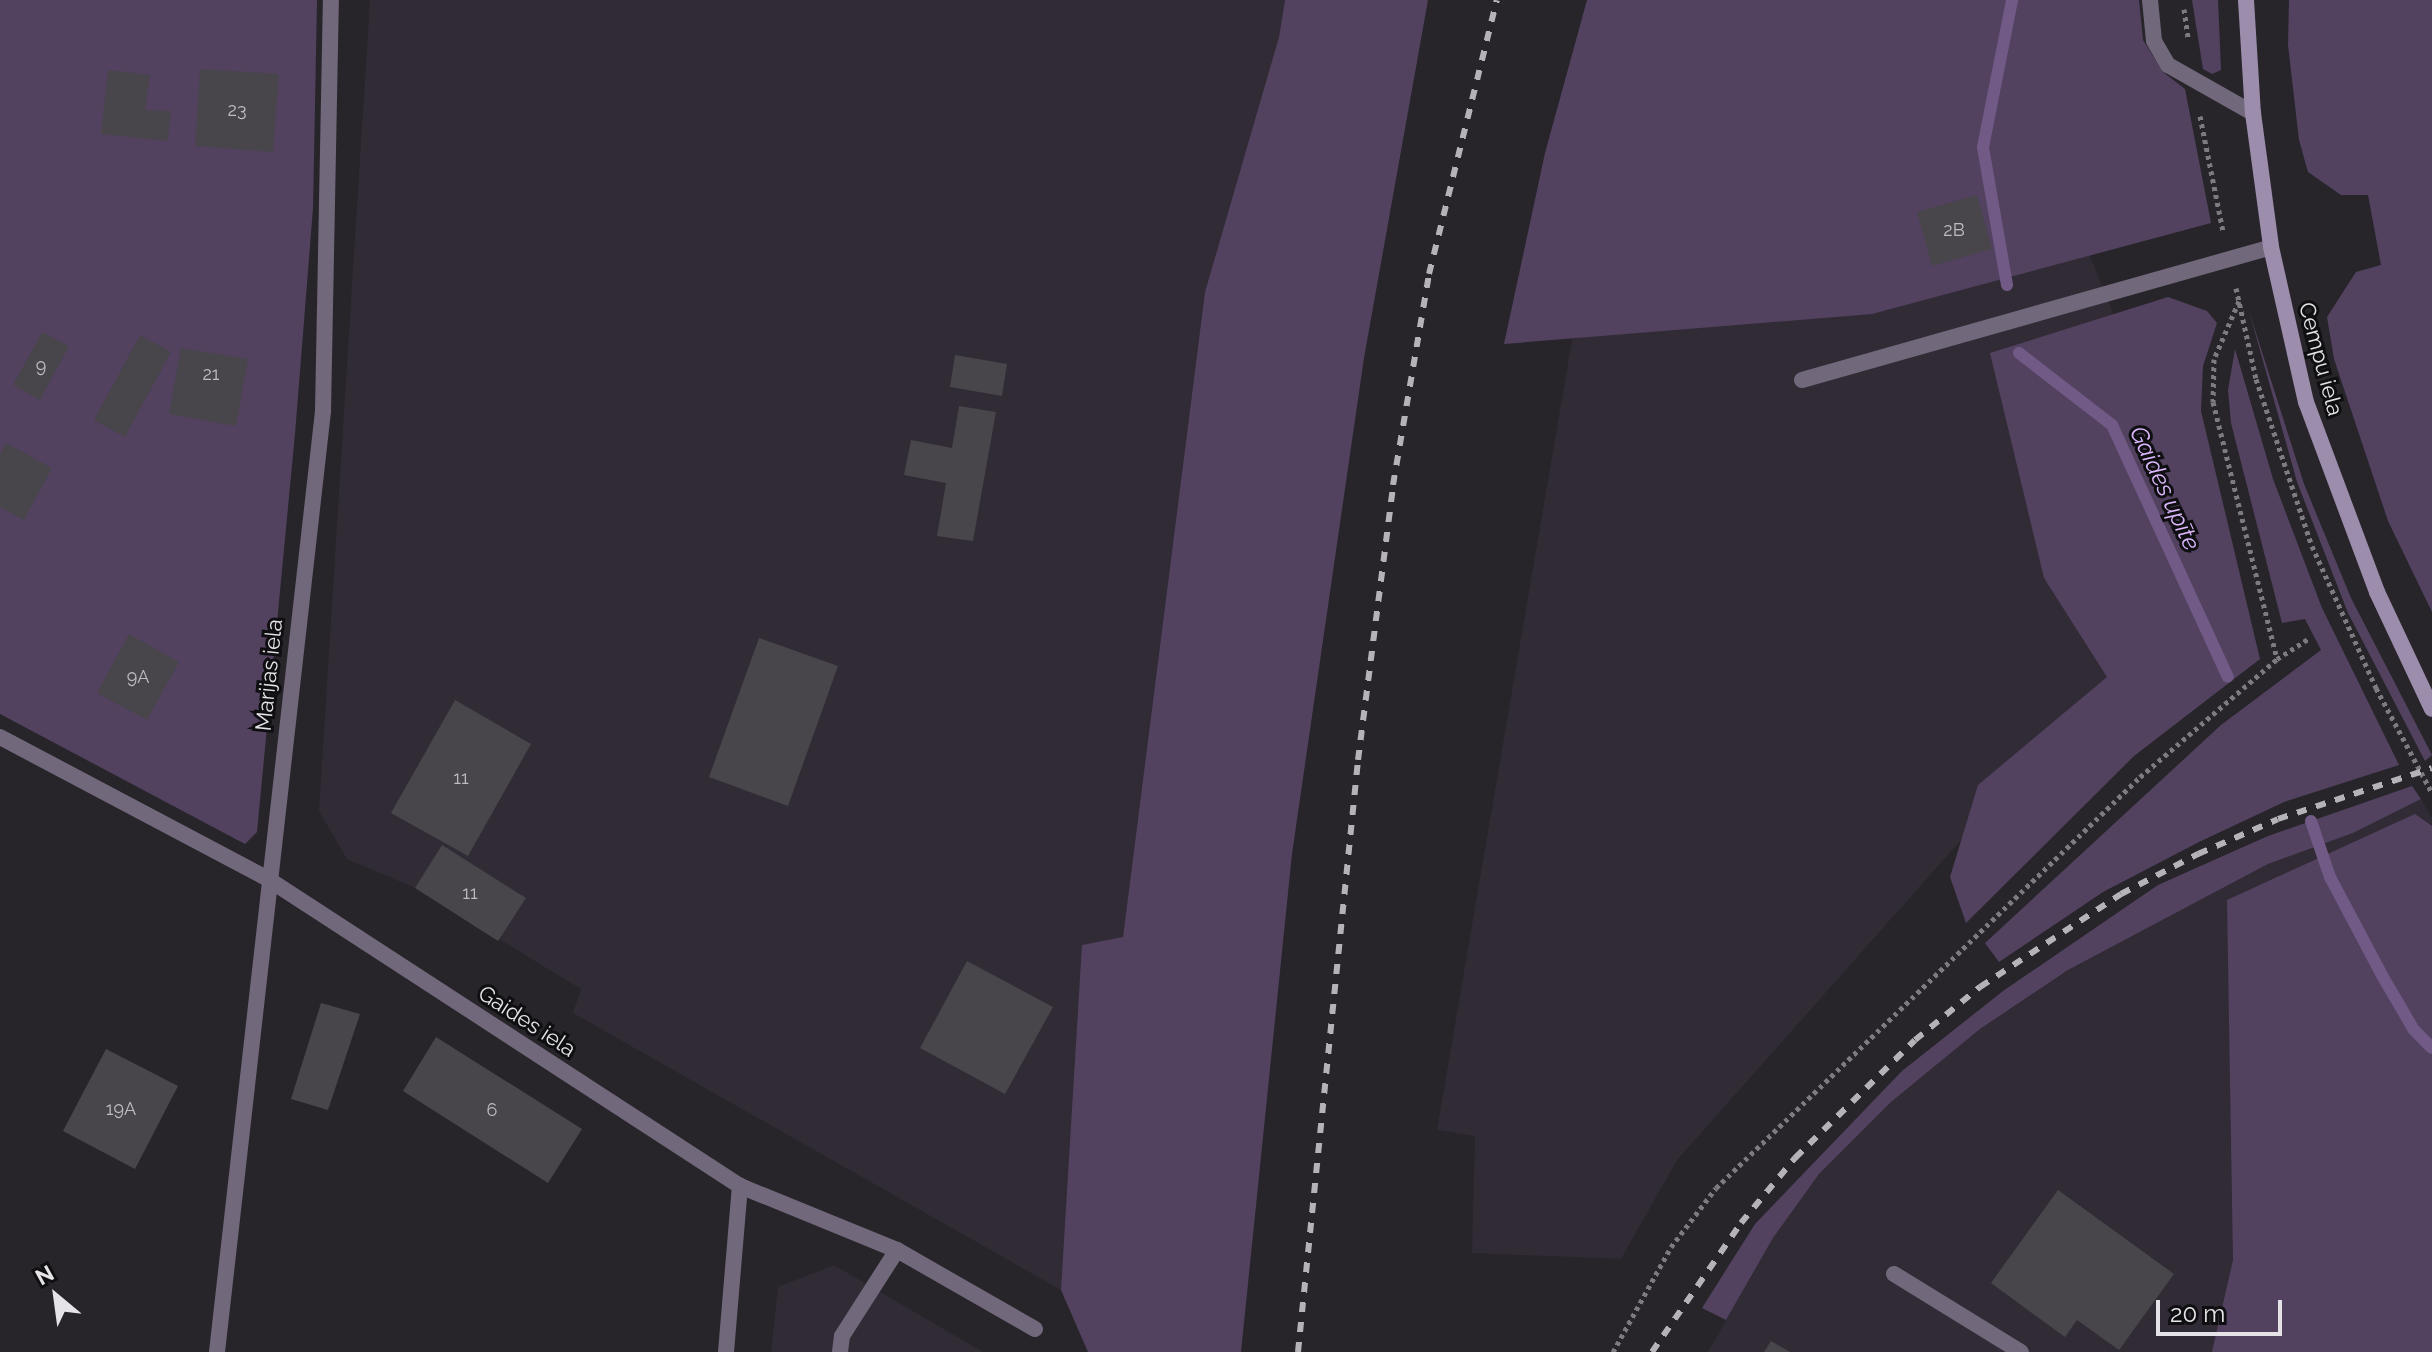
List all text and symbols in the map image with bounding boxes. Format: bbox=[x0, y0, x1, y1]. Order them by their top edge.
house number: 23 bbox=[228, 99, 246, 121]
house number: 2B bbox=[1943, 219, 1965, 241]
street label: Cempu iela bbox=[2293, 299, 2349, 419]
house number: 9 bbox=[36, 355, 46, 377]
house number: 21 bbox=[202, 363, 220, 385]
water label: Gaides upīte bbox=[2124, 421, 2206, 555]
street label: Marijas iela bbox=[250, 618, 288, 732]
house number: 9A bbox=[127, 666, 149, 688]
house number: 11 bbox=[453, 767, 469, 789]
house number: 11 bbox=[462, 882, 478, 904]
street label: Gaides iela bbox=[473, 980, 581, 1062]
house number: 19A bbox=[106, 1098, 136, 1120]
house number: 6 bbox=[487, 1099, 497, 1121]
north arrow bbox=[16, 1256, 96, 1336]
text: N bbox=[31, 1260, 58, 1290]
scale bar bbox=[2160, 1284, 2286, 1334]
text: 20 m bbox=[2170, 1299, 2225, 1328]

